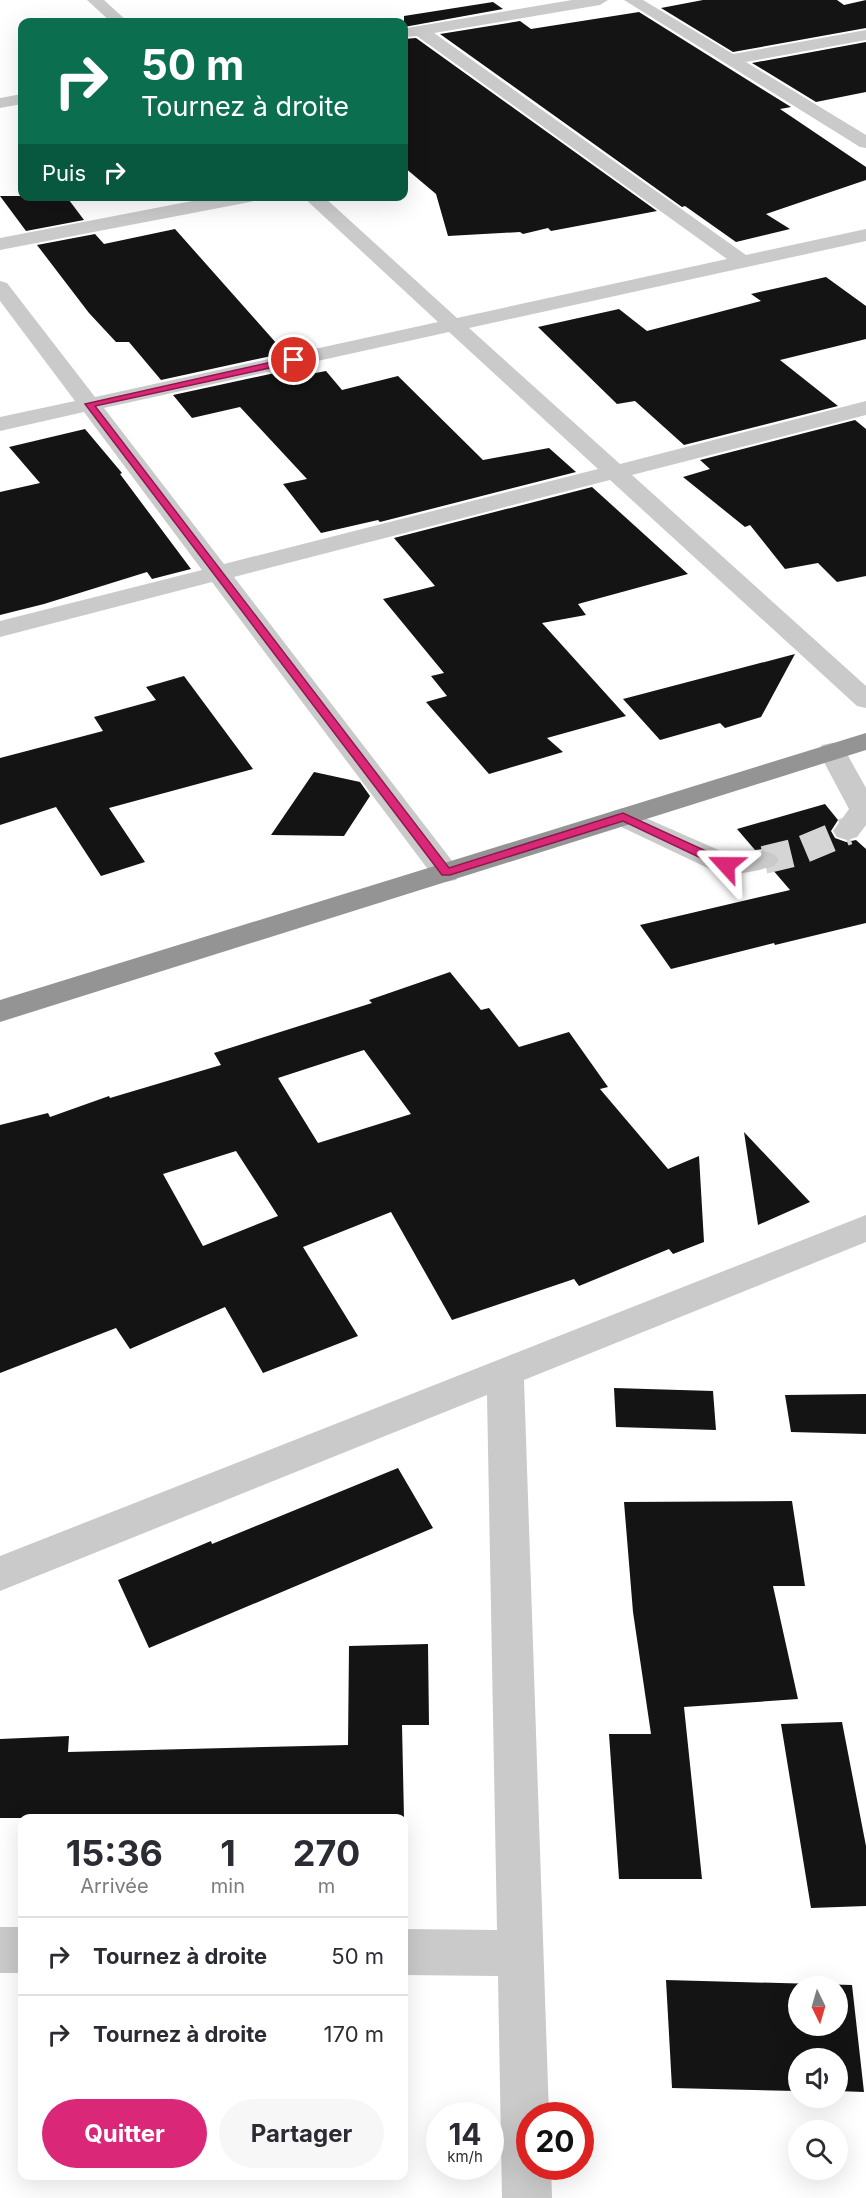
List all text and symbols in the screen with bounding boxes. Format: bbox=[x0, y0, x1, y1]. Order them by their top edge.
text: 50 m bbox=[141, 39, 244, 90]
icon: right bbox=[42, 42, 120, 120]
text: Tournez à droite bbox=[141, 90, 349, 123]
icon: right bbox=[98, 156, 131, 189]
text: Puis bbox=[42, 160, 86, 186]
pin bbox=[268, 334, 319, 385]
icon: arrive bbox=[277, 343, 310, 376]
position arrow bbox=[694, 833, 758, 897]
text: 15:36 bbox=[66, 1831, 163, 1875]
text: 1 bbox=[220, 1831, 236, 1875]
text: 270 bbox=[293, 1831, 360, 1875]
text: Arrivée bbox=[80, 1874, 149, 1898]
text: min bbox=[211, 1874, 245, 1898]
text: m bbox=[318, 1874, 335, 1898]
icon: right bbox=[42, 1940, 75, 1973]
text: Tournez à droite bbox=[93, 1943, 267, 1969]
text: 50 m bbox=[331, 1943, 384, 1969]
north arrow bbox=[788, 1976, 848, 2036]
map controls bbox=[788, 1976, 848, 2180]
icon: right bbox=[42, 2018, 75, 2051]
text: Tournez à droite bbox=[93, 2021, 267, 2047]
text: 170 m bbox=[324, 2021, 384, 2047]
button: sound bbox=[788, 2048, 848, 2108]
button: Quitter bbox=[42, 2099, 207, 2168]
button: Partager bbox=[219, 2099, 384, 2168]
speed limit sign: 20 bbox=[516, 2102, 594, 2180]
text: 14 bbox=[448, 2116, 482, 2152]
button: search bbox=[788, 2120, 848, 2180]
text: km/h bbox=[447, 2147, 483, 2166]

